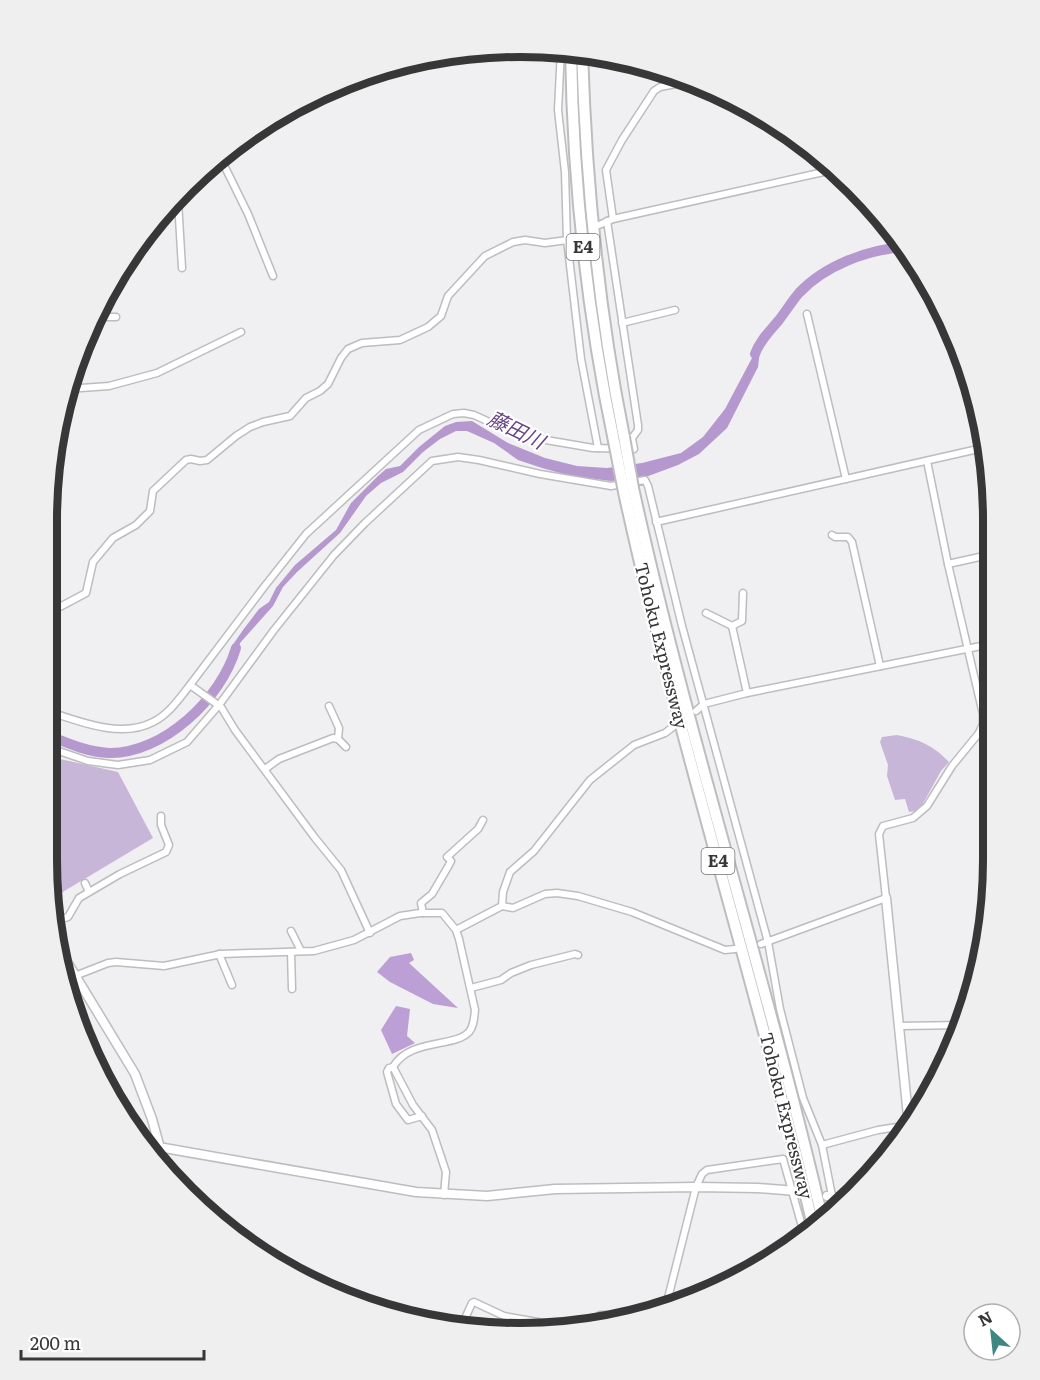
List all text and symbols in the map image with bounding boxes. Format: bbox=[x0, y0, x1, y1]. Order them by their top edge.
road number: E4 bbox=[566, 234, 600, 260]
water label: 藤田川 bbox=[483, 402, 552, 456]
street label: Tohoku Expressway bbox=[629, 559, 696, 732]
road number: E4 bbox=[702, 848, 734, 874]
street label: Tohoku Expressway bbox=[754, 1029, 821, 1202]
north arrow bbox=[962, 1302, 1022, 1362]
text: N bbox=[973, 1304, 996, 1331]
scale bar bbox=[21, 1323, 204, 1361]
text: 200 m bbox=[30, 1329, 81, 1356]

